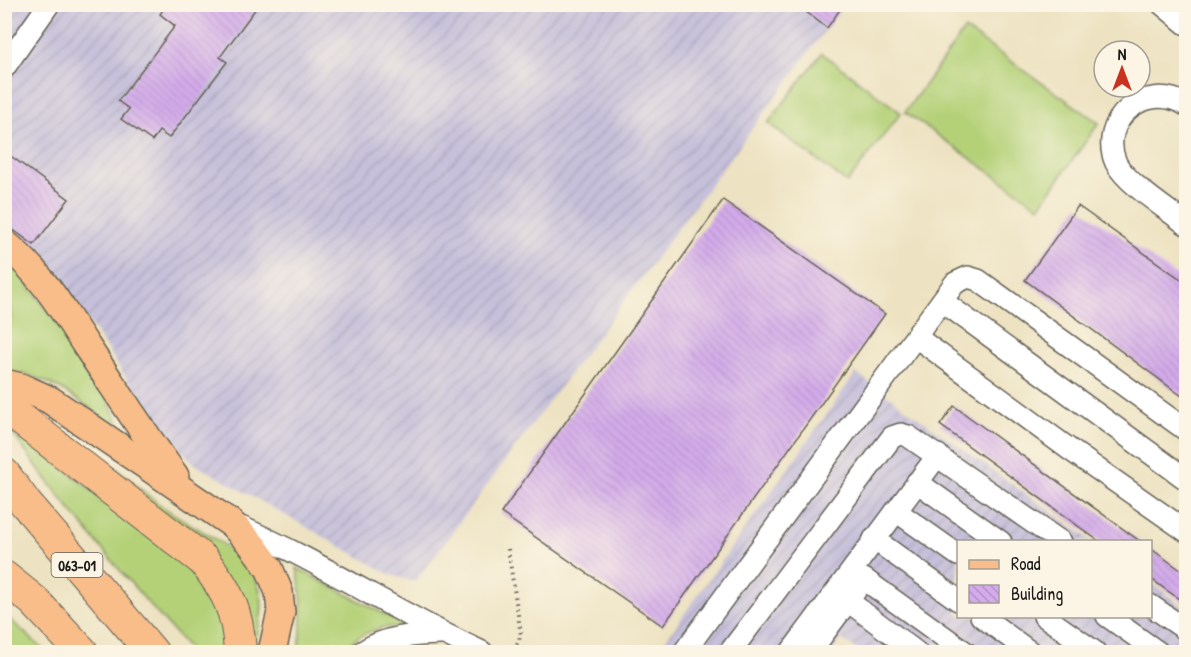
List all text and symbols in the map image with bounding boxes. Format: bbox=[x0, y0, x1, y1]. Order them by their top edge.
north arrow bbox=[1092, 39, 1152, 99]
text: N bbox=[1118, 43, 1127, 65]
legend bbox=[957, 540, 1152, 618]
text: Road bbox=[1011, 551, 1041, 576]
road number: 063-01 bbox=[52, 553, 103, 577]
text: Building bbox=[1011, 581, 1063, 606]

